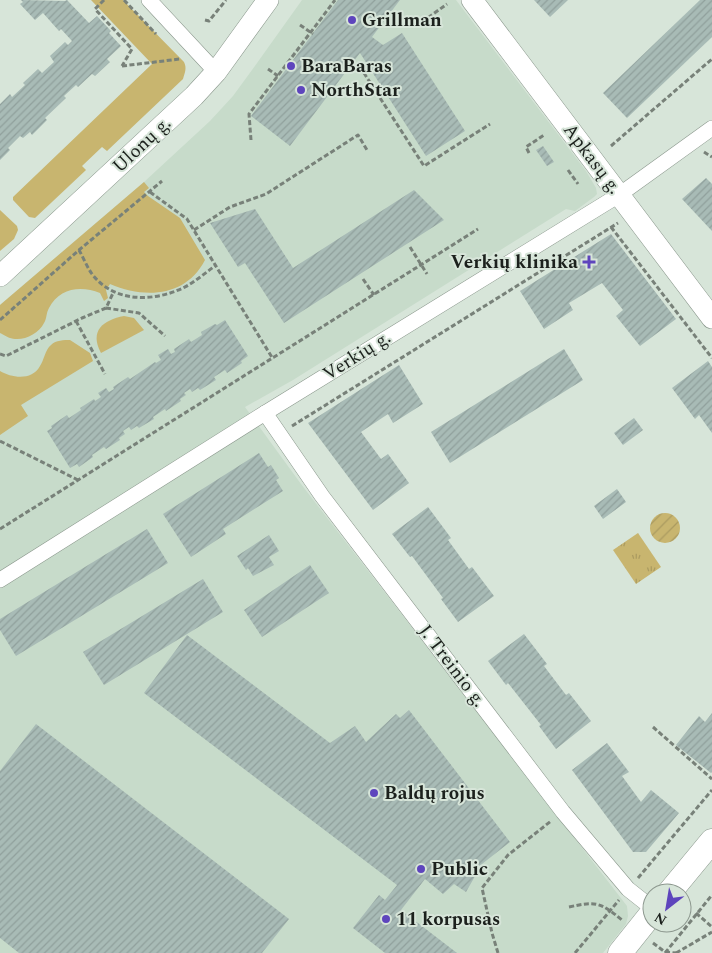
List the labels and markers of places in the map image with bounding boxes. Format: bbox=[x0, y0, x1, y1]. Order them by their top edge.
place label: Grillman bbox=[362, 6, 442, 35]
marker: Grillman bbox=[346, 14, 358, 26]
place label: BaraBaras bbox=[301, 52, 392, 81]
marker: BaraBaras bbox=[285, 60, 297, 72]
place label: NorthStar bbox=[311, 76, 401, 105]
marker: NorthStar bbox=[295, 84, 307, 96]
place label: Verkių klinika bbox=[451, 248, 578, 277]
marker: Verkių klinika bbox=[582, 255, 596, 269]
place label: Baldų rojus bbox=[384, 779, 485, 808]
marker: Baldų rojus bbox=[368, 787, 380, 799]
place label: Public bbox=[431, 855, 488, 884]
marker: Public bbox=[415, 863, 427, 875]
place label: 11 korpusas bbox=[396, 905, 500, 934]
marker: 11 korpusas bbox=[380, 913, 392, 925]

